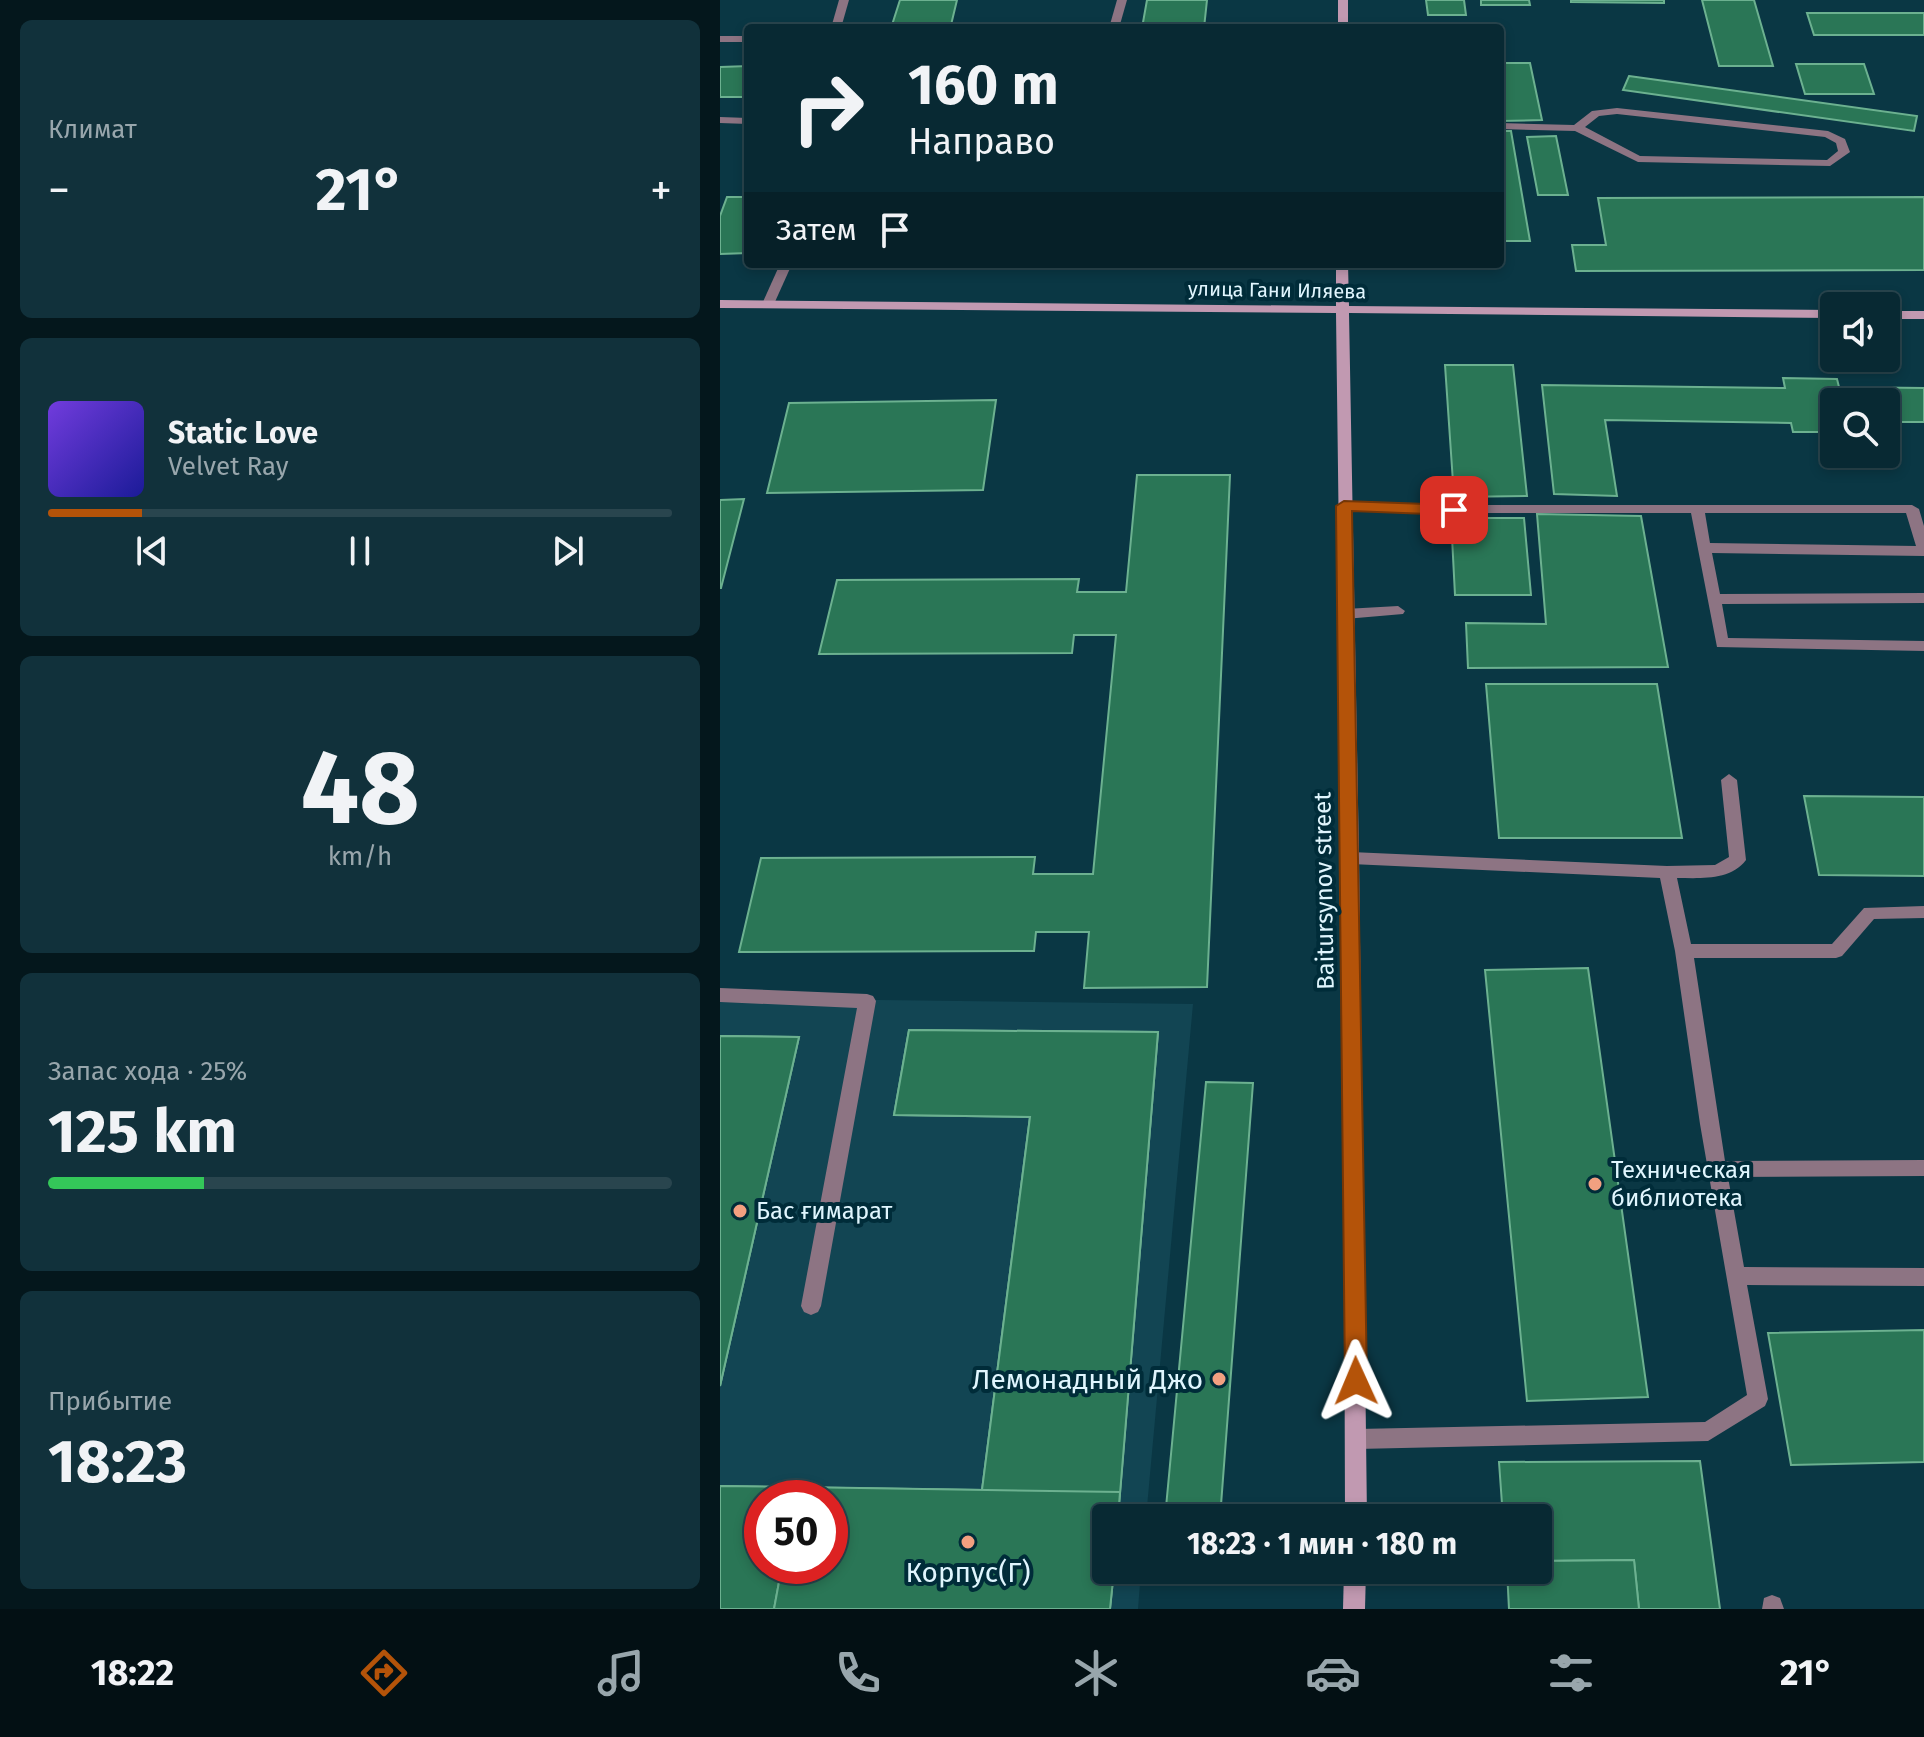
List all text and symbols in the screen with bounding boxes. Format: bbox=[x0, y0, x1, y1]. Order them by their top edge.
text: 160 m bbox=[908, 52, 1059, 119]
icon: right bbox=[776, 56, 880, 160]
text: Климат bbox=[48, 114, 137, 145]
text: Направо bbox=[908, 120, 1055, 164]
text: 21° bbox=[316, 154, 404, 226]
text: − bbox=[48, 164, 70, 217]
text: + bbox=[650, 164, 672, 217]
icon: arrive bbox=[873, 208, 917, 252]
text: Затем bbox=[776, 212, 857, 248]
street label: улица Гани Иляева bbox=[1188, 276, 1366, 304]
map controls bbox=[1820, 292, 1900, 468]
button: sound bbox=[1820, 292, 1900, 372]
button: search bbox=[1820, 388, 1900, 468]
text: Static Love bbox=[168, 415, 318, 451]
text: Velvet Ray bbox=[168, 451, 288, 482]
pin bbox=[1420, 476, 1488, 544]
icon: arrive bbox=[1432, 488, 1476, 532]
icon: previous bbox=[130, 529, 174, 573]
icon: pause bbox=[338, 529, 382, 573]
icon: next bbox=[546, 529, 590, 573]
text: 48 bbox=[300, 726, 420, 851]
street label: Baitursynov street bbox=[1308, 791, 1340, 990]
text: km/h bbox=[328, 841, 392, 872]
text: Запас хода · 25% bbox=[48, 1056, 247, 1087]
text: 125 km bbox=[48, 1096, 237, 1168]
place label: Техническая библиотека bbox=[1611, 1156, 1751, 1212]
marker: Техническая библиотека bbox=[1586, 1175, 1604, 1193]
place label: Бас ғимарат bbox=[756, 1197, 893, 1225]
marker: Бас ғимарат bbox=[731, 1202, 749, 1220]
position arrow bbox=[1314, 1339, 1398, 1423]
place label: Лемонадный Джо bbox=[972, 1363, 1203, 1396]
marker: Лемонадный Джо bbox=[1210, 1370, 1228, 1388]
text: Прибытие bbox=[48, 1386, 172, 1417]
text: 18:23 bbox=[48, 1426, 187, 1498]
speed limit sign: 50 bbox=[744, 1480, 848, 1584]
text: 18:23 · 1 мин · 180 m bbox=[1187, 1526, 1457, 1562]
marker: Корпус(Г) bbox=[959, 1533, 977, 1551]
place label: Корпус(Г) bbox=[905, 1556, 1031, 1589]
icon: directions bbox=[356, 1645, 412, 1701]
icon: music bbox=[593, 1645, 649, 1701]
icon: phone bbox=[830, 1645, 886, 1701]
icon: climate bbox=[1068, 1645, 1124, 1701]
icon: car bbox=[1305, 1645, 1361, 1701]
icon: filters bbox=[1543, 1645, 1599, 1701]
text: 18:22 bbox=[91, 1651, 174, 1695]
text: 21° bbox=[1780, 1651, 1833, 1695]

